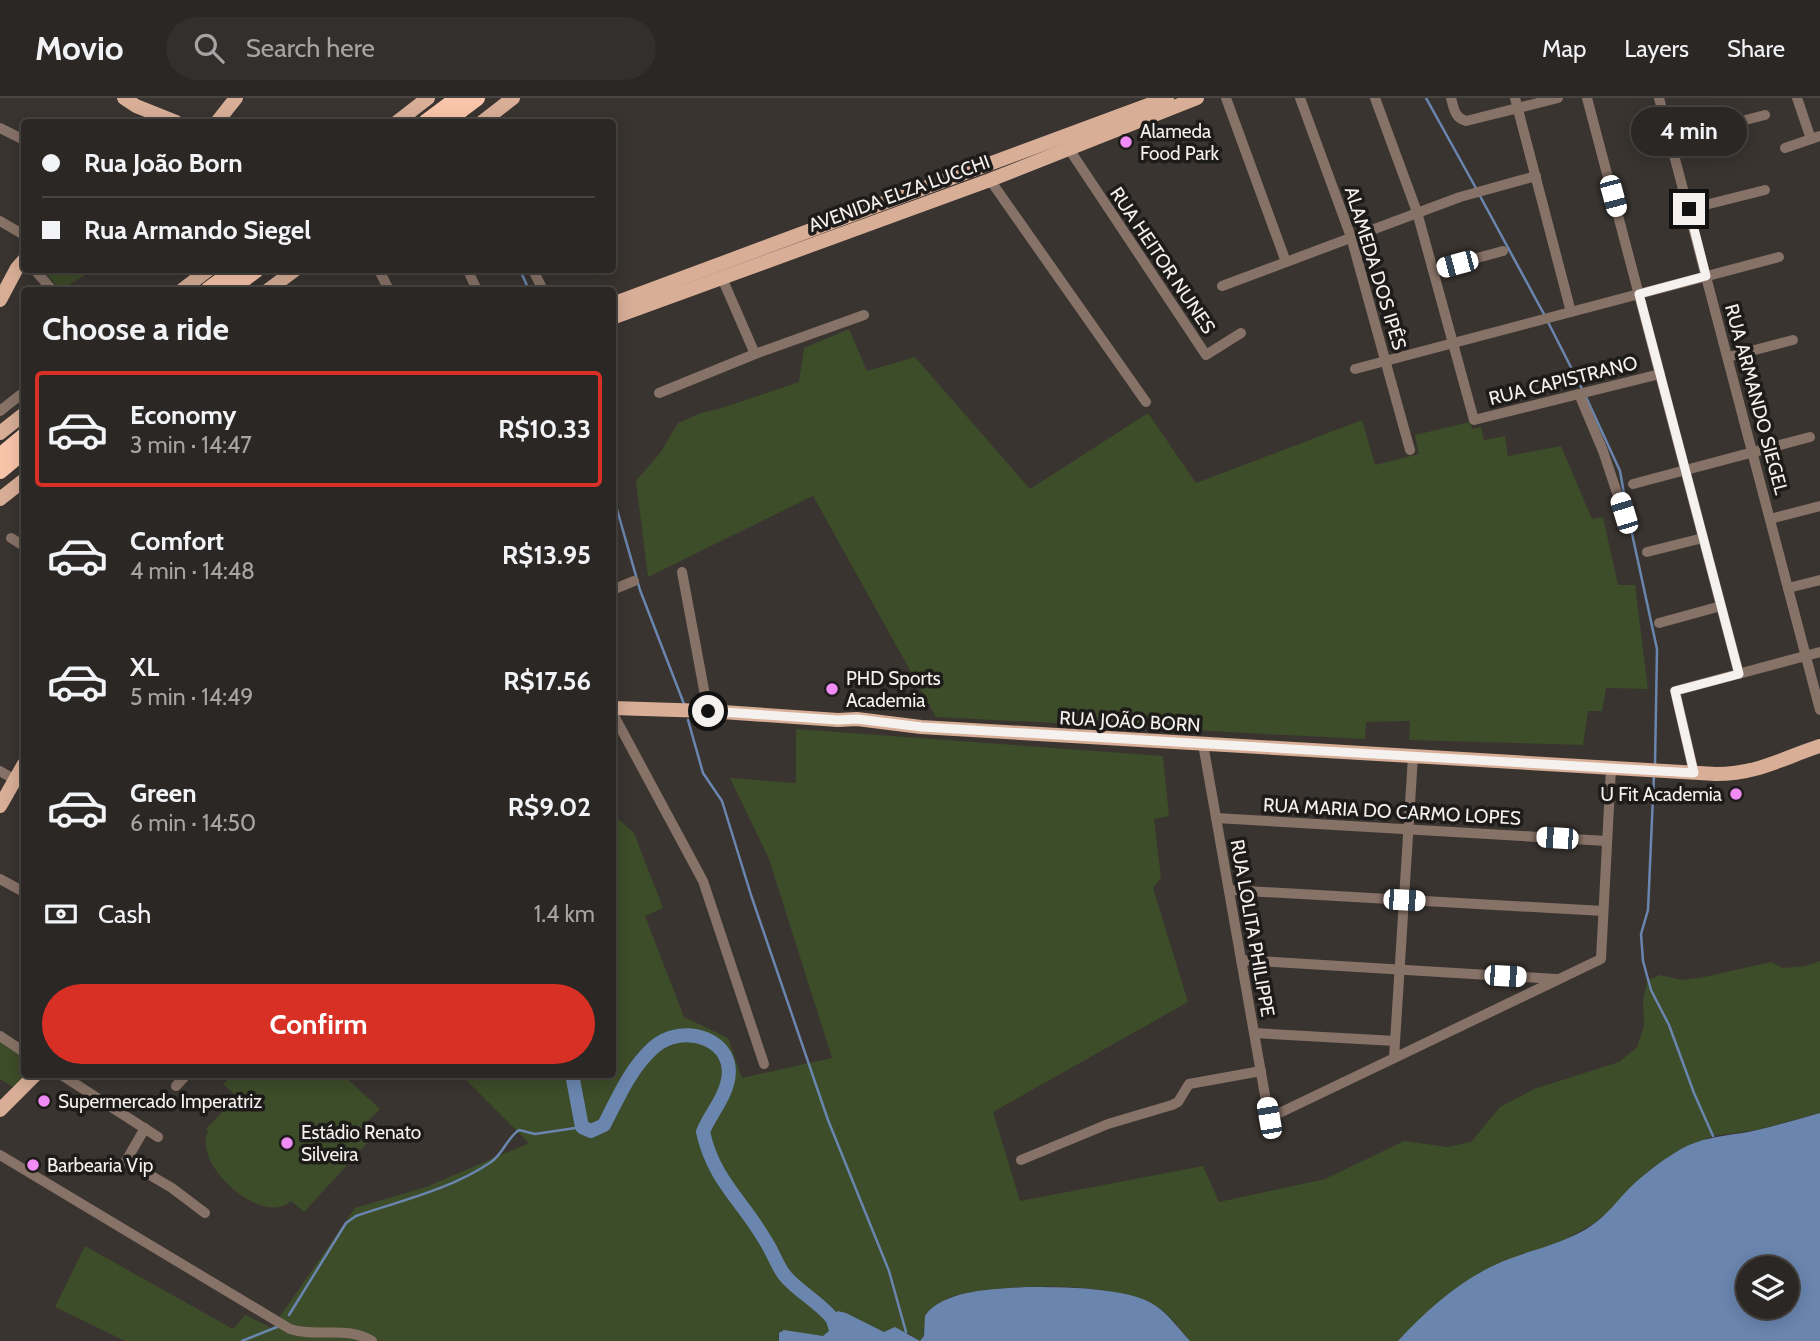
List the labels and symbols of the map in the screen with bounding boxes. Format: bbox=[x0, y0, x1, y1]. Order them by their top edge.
callout: 4 min bbox=[1631, 108, 1747, 156]
place label: Alameda Food Park bbox=[1140, 120, 1220, 165]
marker: Alameda Food Park bbox=[1118, 134, 1134, 150]
street label: AVENIDA ELZA LUCCHI bbox=[805, 150, 993, 237]
car bbox=[1598, 173, 1629, 219]
street label: RUA HEITOR NUNES bbox=[1105, 183, 1220, 338]
street label: ALAMEDA DOS IPÊS bbox=[1340, 183, 1412, 353]
route end bbox=[1673, 193, 1705, 225]
car bbox=[1434, 248, 1481, 280]
street label: RUA ARMANDO SIEGEL bbox=[1720, 301, 1793, 497]
street label: RUA CAPISTRANO bbox=[1486, 351, 1640, 410]
car bbox=[1608, 490, 1641, 536]
place label: PHD Sports Academia bbox=[846, 667, 941, 712]
marker: PHD Sports Academia bbox=[824, 681, 840, 697]
route start bbox=[692, 695, 724, 727]
street label: RUA JOÃO BORN bbox=[1059, 705, 1201, 737]
place label: U Fit Academia bbox=[1600, 783, 1722, 806]
marker: U Fit Academia bbox=[1728, 786, 1744, 802]
street label: RUA MARIA DO CARMO LOPES bbox=[1262, 793, 1522, 830]
car bbox=[1536, 826, 1579, 850]
street label: RUA LOLITA PHILIPPE bbox=[1226, 838, 1279, 1019]
car bbox=[1383, 888, 1426, 912]
car bbox=[1484, 964, 1527, 988]
place label: Supermercado Imperatriz bbox=[58, 1090, 262, 1113]
marker: Supermercado Imperatriz bbox=[36, 1093, 52, 1109]
car bbox=[1256, 1095, 1283, 1141]
place label: Estádio Renato Silveira bbox=[301, 1121, 421, 1166]
marker: Estádio Renato Silveira bbox=[279, 1135, 295, 1151]
place label: Barbearia Vip bbox=[47, 1154, 153, 1177]
marker: Barbearia Vip bbox=[25, 1157, 41, 1173]

